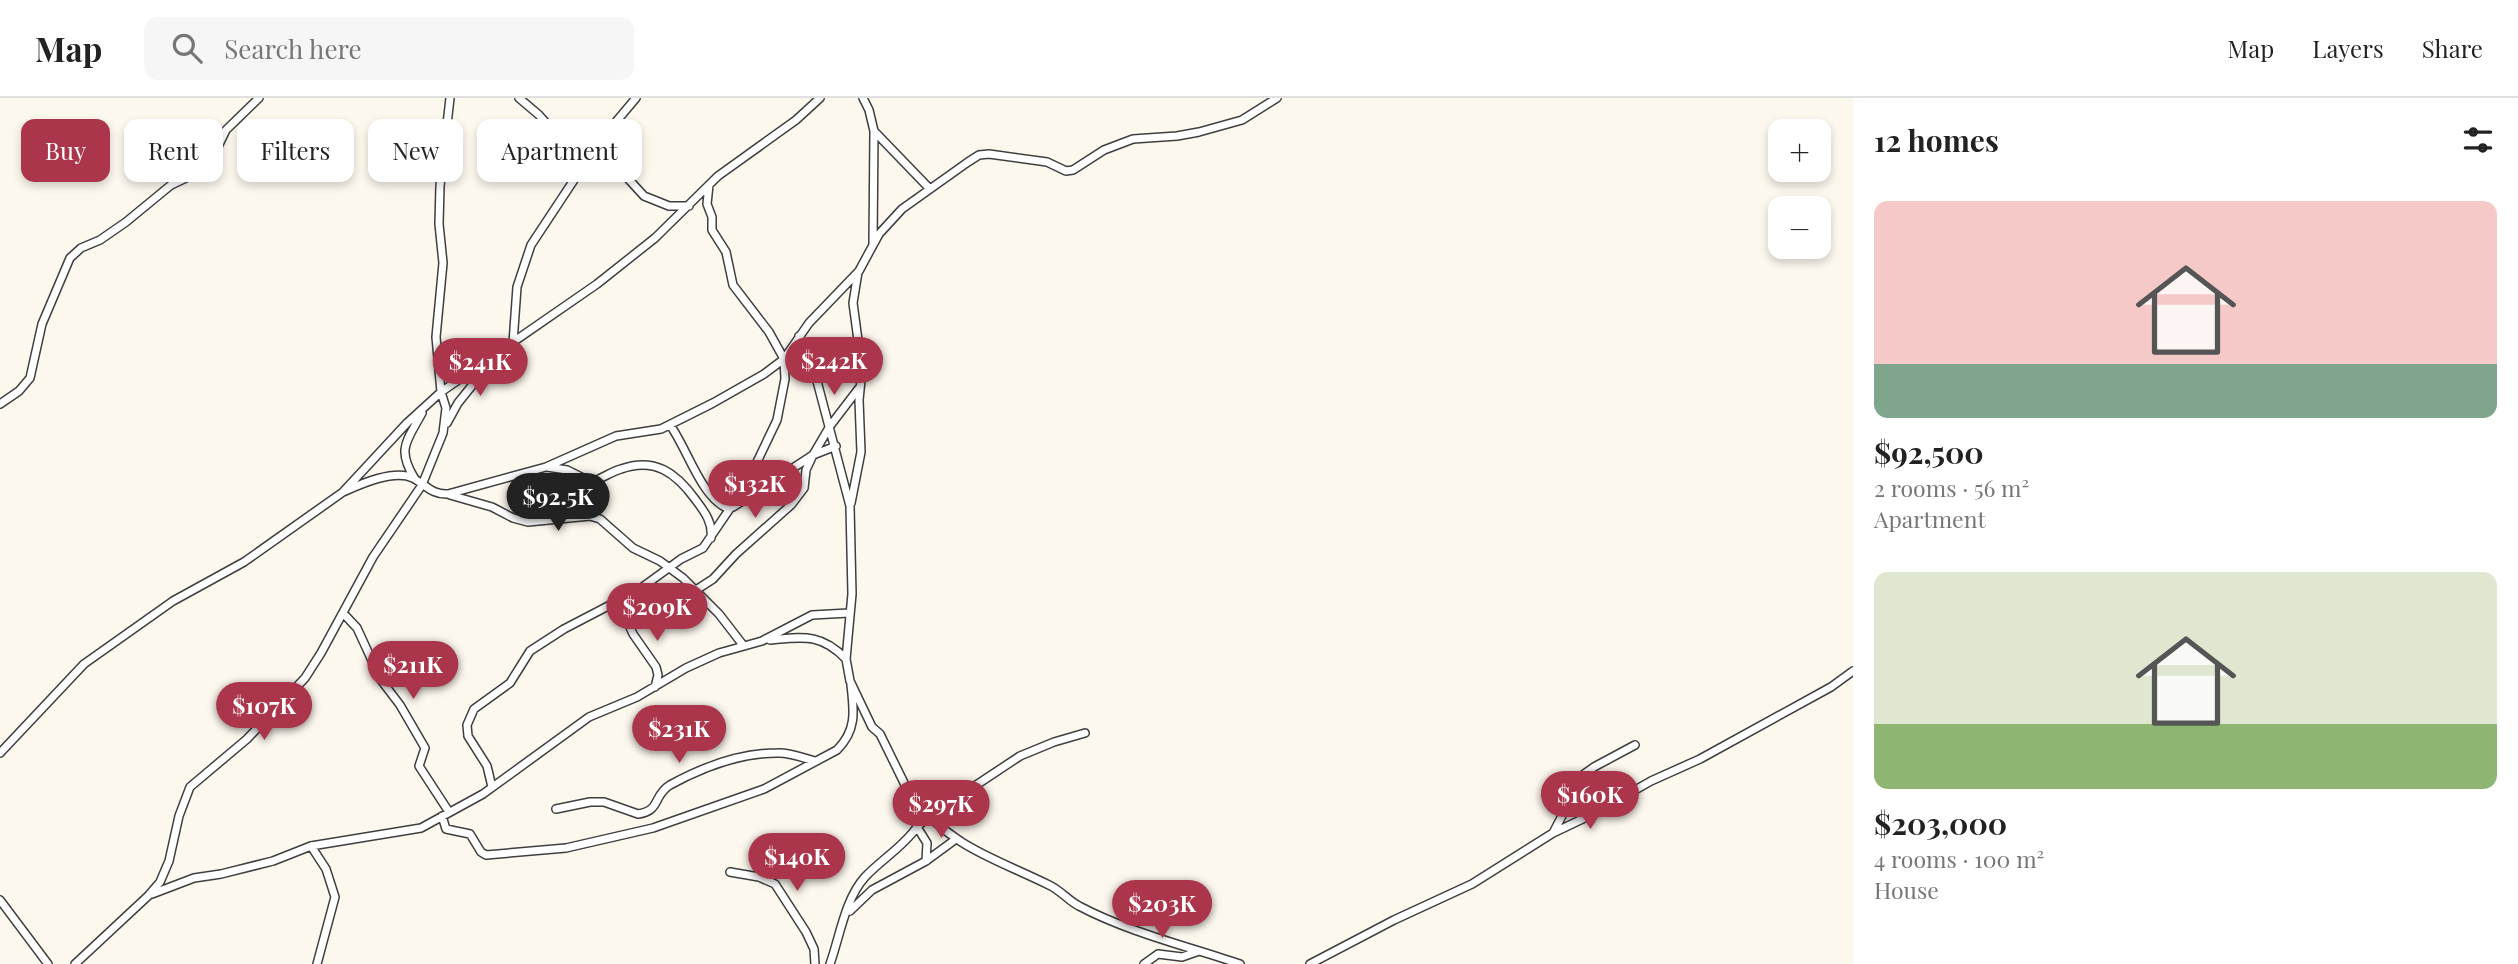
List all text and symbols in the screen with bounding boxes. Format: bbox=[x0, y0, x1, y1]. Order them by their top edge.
search box bbox=[144, 17, 634, 80]
text: Map bbox=[35, 26, 102, 70]
icon: search bbox=[168, 29, 206, 67]
text: Search here bbox=[224, 31, 362, 66]
text: Map bbox=[2228, 32, 2274, 64]
text: Layers bbox=[2312, 32, 2384, 64]
text: Share bbox=[2422, 32, 2483, 64]
chip: Buy bbox=[21, 119, 110, 182]
chip: Rent bbox=[124, 119, 223, 182]
chip: Filters bbox=[237, 119, 354, 182]
chip: New bbox=[368, 119, 463, 182]
chip: Apartment bbox=[477, 119, 642, 182]
map controls bbox=[1768, 119, 1831, 259]
button: + bbox=[1768, 119, 1831, 182]
text: 12 homes bbox=[1874, 120, 1999, 160]
icon: filters bbox=[2459, 121, 2497, 159]
button: − bbox=[1768, 196, 1831, 259]
icon: home bbox=[2123, 247, 2249, 373]
pin: $241K bbox=[431, 338, 529, 398]
pin: $242K bbox=[785, 338, 883, 397]
text: $242K bbox=[801, 344, 867, 375]
text: $241K bbox=[449, 345, 511, 376]
text: $92,500 bbox=[1874, 432, 1984, 472]
pin: $132K bbox=[706, 460, 804, 520]
text: $132K bbox=[724, 467, 786, 498]
text: 2 rooms · 56 m² bbox=[1874, 472, 2029, 503]
pin: $92.5K bbox=[501, 474, 615, 533]
text: $92.5K bbox=[523, 480, 593, 511]
text: Apartment bbox=[1874, 503, 1986, 534]
pin: $209K bbox=[608, 584, 706, 643]
text: $209K bbox=[622, 590, 692, 621]
icon: home bbox=[2123, 618, 2249, 744]
pin: $211K bbox=[364, 642, 462, 701]
text: $211K bbox=[383, 648, 443, 679]
pin: $107K bbox=[215, 682, 313, 742]
text: $107K bbox=[232, 689, 296, 720]
pin: $231K bbox=[630, 706, 728, 765]
text: $231K bbox=[648, 712, 710, 743]
pin: $160K bbox=[1541, 772, 1639, 831]
text: $160K bbox=[1557, 778, 1623, 809]
pin: $297K bbox=[892, 780, 990, 840]
text: $297K bbox=[909, 787, 973, 818]
text: $203,000 bbox=[1874, 803, 2007, 843]
pin: $140K bbox=[748, 834, 846, 893]
text: $140K bbox=[764, 840, 830, 871]
text: 4 rooms · 100 m² bbox=[1874, 843, 2044, 874]
text: House bbox=[1874, 874, 1939, 905]
pin: $203K bbox=[1113, 880, 1211, 940]
text: $203K bbox=[1128, 887, 1196, 918]

